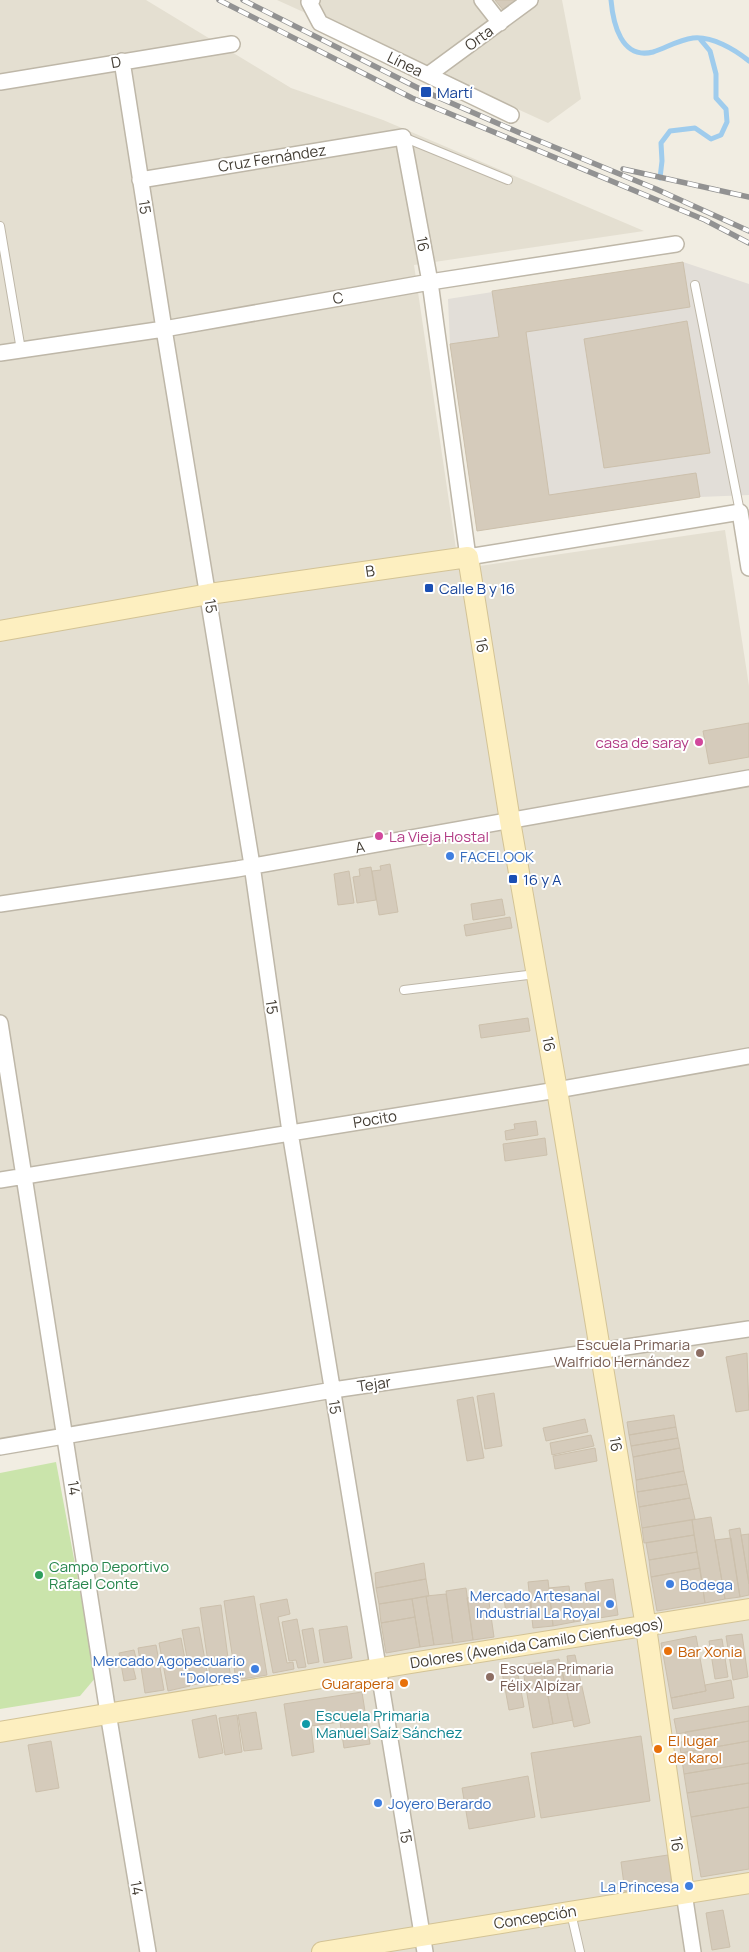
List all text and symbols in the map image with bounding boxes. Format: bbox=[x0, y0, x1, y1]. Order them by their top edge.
street label: Orta bbox=[460, 21, 498, 55]
street label: Línea bbox=[384, 46, 426, 82]
street label: D bbox=[109, 51, 123, 73]
place label: Martí bbox=[437, 82, 473, 103]
marker: Martí bbox=[419, 85, 433, 99]
street label: Cruz Fernández bbox=[216, 139, 328, 177]
street label: 15 bbox=[133, 198, 157, 216]
street label: 16 bbox=[411, 235, 435, 253]
street label: C bbox=[331, 287, 345, 309]
street label: B bbox=[364, 560, 376, 582]
place label: Calle B y 16 bbox=[439, 578, 515, 599]
marker: Calle B y 16 bbox=[423, 582, 435, 594]
street label: 15 bbox=[199, 597, 223, 615]
street label: 16 bbox=[470, 636, 494, 654]
place label: casa de saray bbox=[595, 732, 689, 753]
marker: casa de saray bbox=[693, 736, 705, 748]
place label: La Vieja Hostal bbox=[389, 826, 489, 847]
marker: La Vieja Hostal bbox=[373, 830, 385, 842]
street label: A bbox=[353, 836, 367, 858]
place label: FACELOOK bbox=[460, 846, 534, 867]
marker: FACELOOK bbox=[444, 850, 456, 862]
place label: 16 y A bbox=[523, 869, 562, 890]
marker: 16 y A bbox=[507, 873, 519, 885]
street label: 15 bbox=[261, 998, 283, 1016]
street label: 16 bbox=[537, 1035, 561, 1053]
street label: Pocito bbox=[352, 1105, 399, 1133]
place label: Escuela Primaria Walfrido Hernández bbox=[554, 1334, 690, 1372]
marker: Escuela Primaria Walfrido Hernández bbox=[694, 1347, 706, 1359]
street label: Tejar bbox=[356, 1371, 393, 1397]
street label: 15 bbox=[323, 1398, 347, 1416]
street label: 16 bbox=[604, 1435, 628, 1453]
street label: 14 bbox=[62, 1479, 86, 1497]
place label: Campo Deportivo Rafael Conte bbox=[49, 1556, 169, 1594]
marker: Campo Deportivo Rafael Conte bbox=[33, 1569, 45, 1581]
place label: Bodega bbox=[680, 1574, 733, 1595]
marker: Bodega bbox=[664, 1578, 676, 1590]
place label: Mercado Artesanal Industrial La Royal bbox=[470, 1585, 600, 1623]
marker: Mercado Artesanal Industrial La Royal bbox=[604, 1598, 616, 1610]
street label: Dolores (Avenida Camilo Cienfuegos) bbox=[408, 1613, 666, 1673]
place label: Bar Xonia bbox=[678, 1641, 742, 1662]
marker: Bar Xonia bbox=[662, 1645, 674, 1657]
place label: Mercado Agopecuario "Dolores" bbox=[93, 1650, 245, 1688]
place label: Escuela Primaria Félix Alpízar bbox=[500, 1658, 614, 1696]
marker: Mercado Agopecuario "Dolores" bbox=[249, 1663, 261, 1675]
marker: Escuela Primaria Félix Alpízar bbox=[484, 1671, 496, 1683]
place label: Guarapera bbox=[322, 1673, 394, 1694]
marker: Guarapera bbox=[398, 1677, 410, 1689]
place label: Escuela Primaria Manuel Saíz Sánchez bbox=[316, 1705, 462, 1743]
marker: Escuela Primaria Manuel Saíz Sánchez bbox=[300, 1718, 312, 1730]
place label: El lugar de karol bbox=[668, 1730, 722, 1768]
marker: El lugar de karol bbox=[652, 1743, 664, 1755]
place label: Joyero Berardo bbox=[388, 1793, 492, 1814]
marker: Joyero Berardo bbox=[372, 1797, 384, 1809]
street label: 15 bbox=[394, 1827, 418, 1845]
street label: 16 bbox=[666, 1835, 688, 1853]
place label: La Princesa bbox=[600, 1876, 679, 1897]
street label: 14 bbox=[125, 1879, 149, 1897]
marker: La Princesa bbox=[683, 1880, 695, 1892]
street label: Concepción bbox=[492, 1900, 578, 1934]

